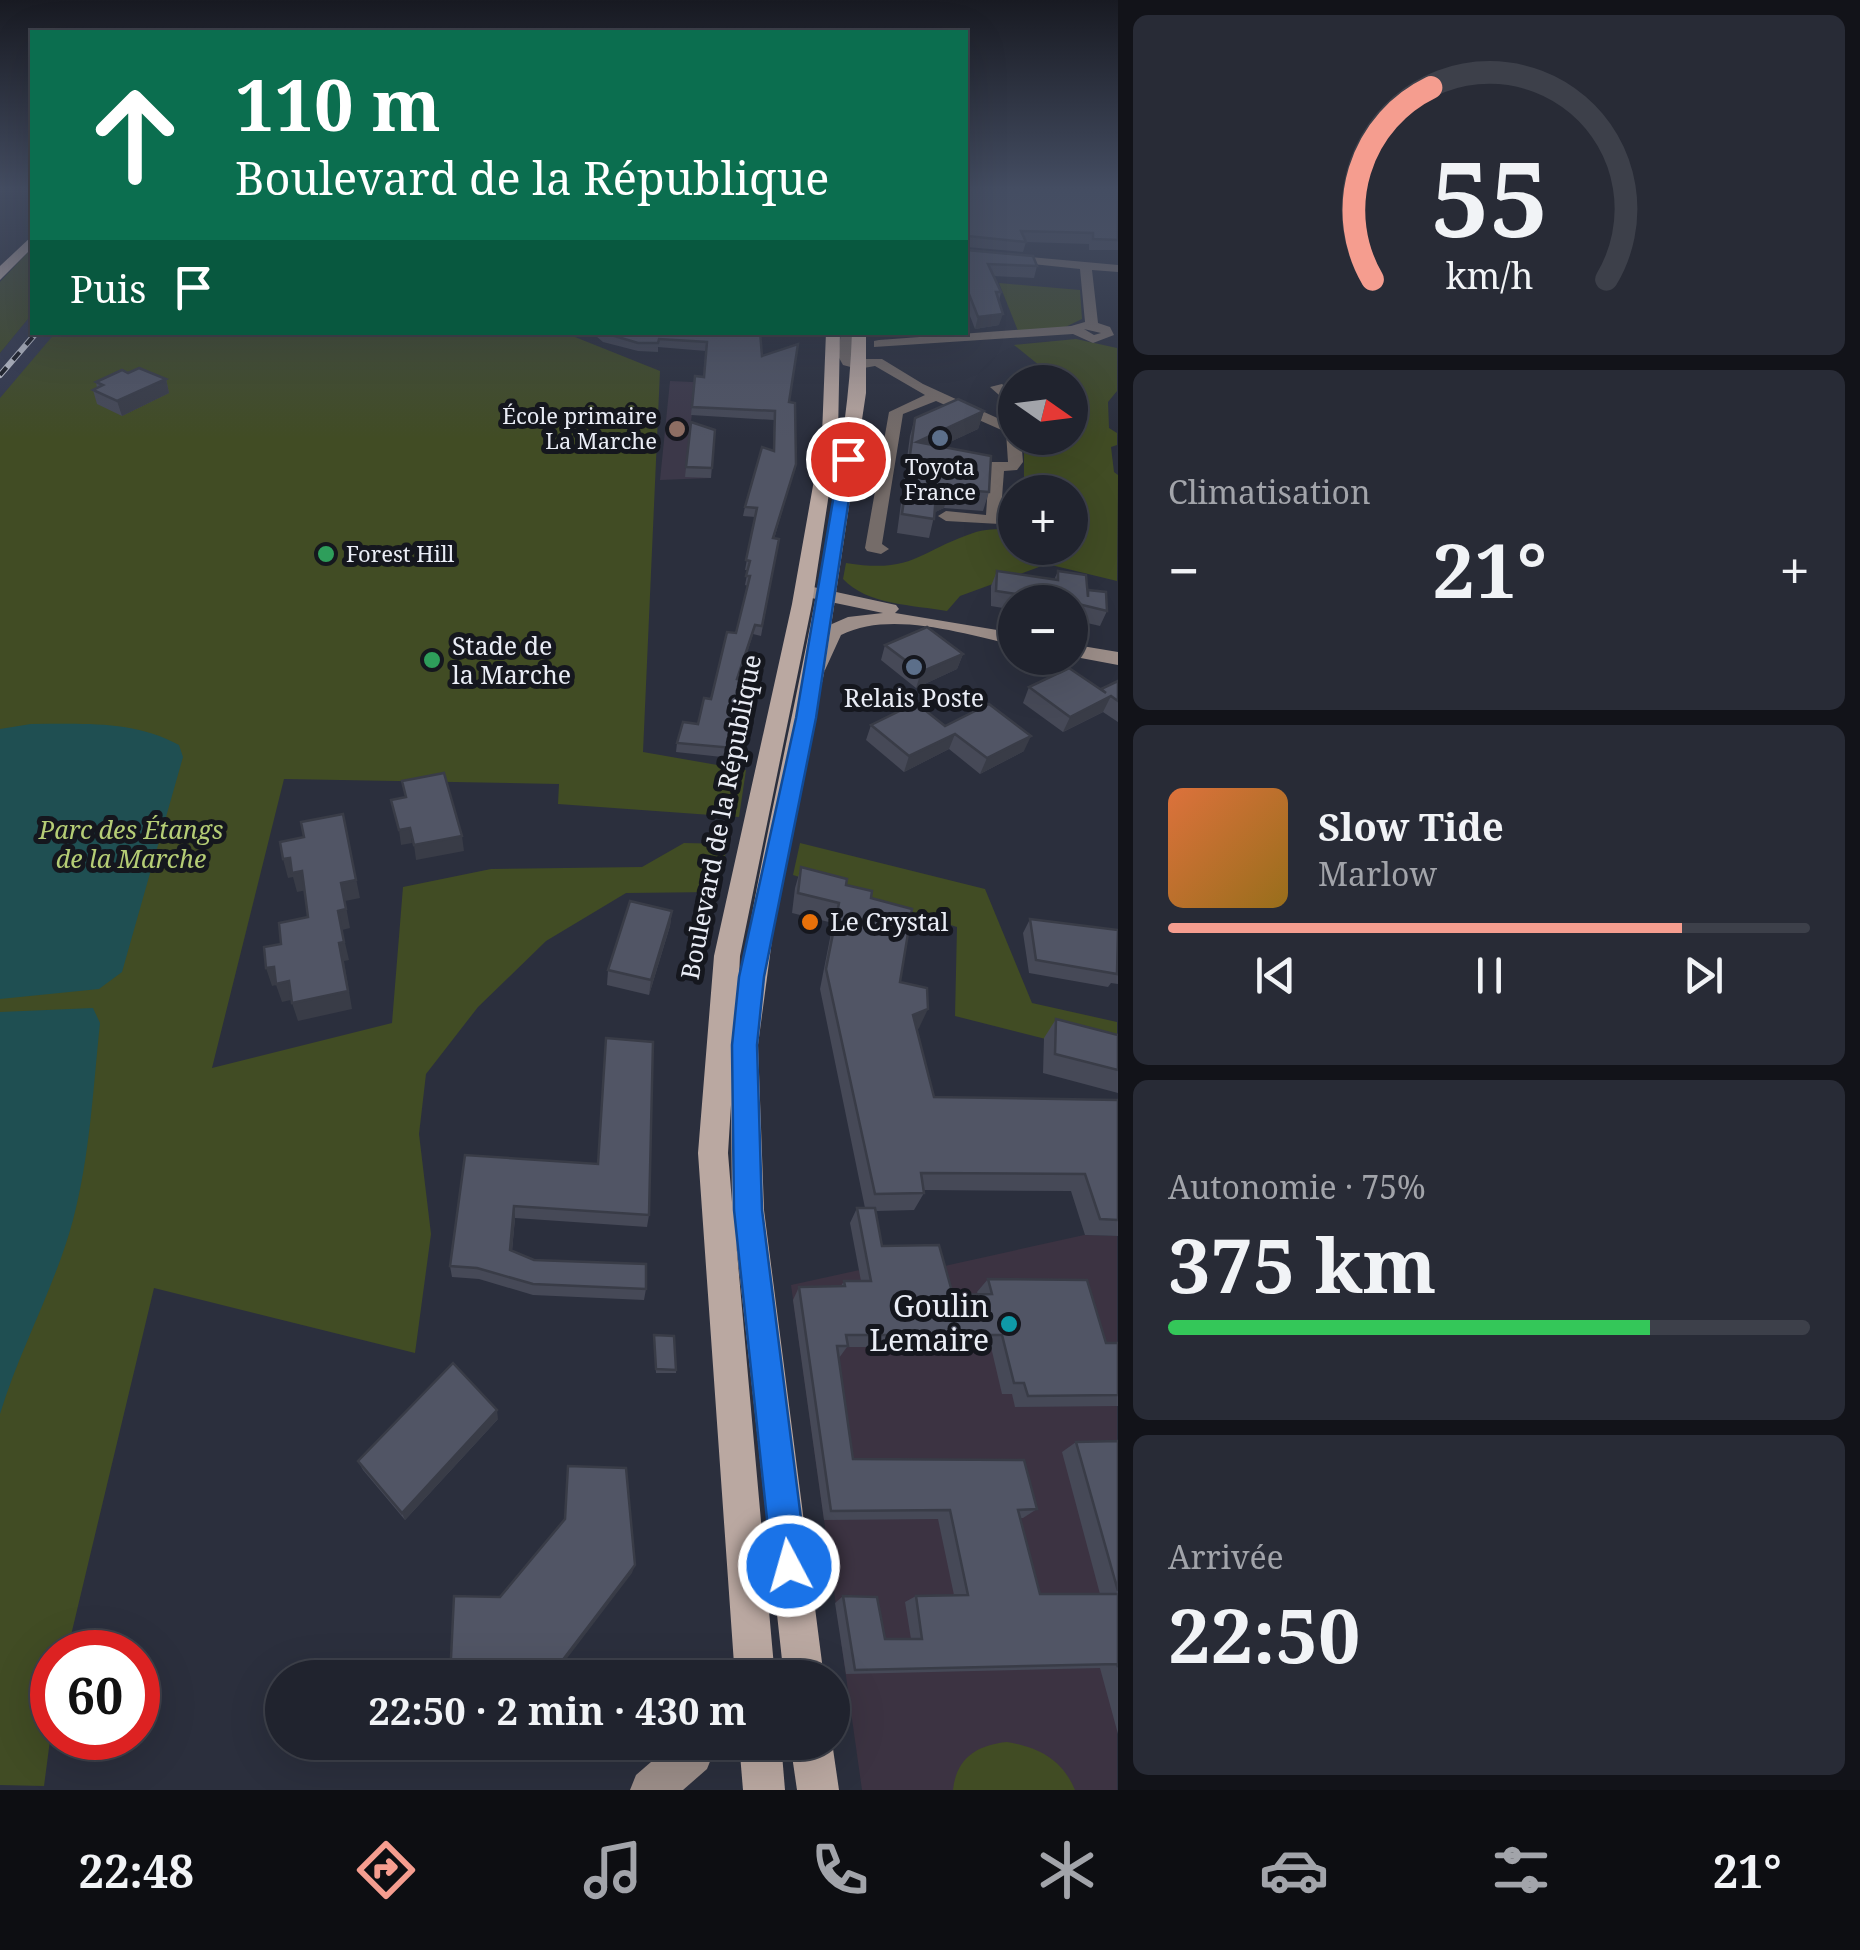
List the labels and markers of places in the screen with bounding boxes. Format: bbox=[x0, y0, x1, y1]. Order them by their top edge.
place label: École primaire La Marche bbox=[502, 400, 657, 455]
pin bbox=[806, 417, 891, 502]
marker: École primaire La Marche bbox=[666, 418, 688, 440]
marker: Toyota France bbox=[929, 427, 951, 449]
place label: Toyota France bbox=[904, 451, 976, 506]
place label: Forest Hill bbox=[346, 538, 455, 568]
marker: Forest Hill bbox=[315, 543, 337, 565]
place label: Stade de la Marche bbox=[452, 628, 571, 691]
marker: Stade de la Marche bbox=[421, 649, 443, 671]
marker: Relais Poste bbox=[903, 656, 925, 678]
place label: Relais Poste bbox=[844, 680, 984, 714]
place label: Le Crystal bbox=[830, 904, 949, 938]
marker: Le Crystal bbox=[799, 911, 821, 933]
place label: Goulin Lemaire bbox=[869, 1285, 989, 1360]
marker: Goulin Lemaire bbox=[998, 1313, 1020, 1335]

